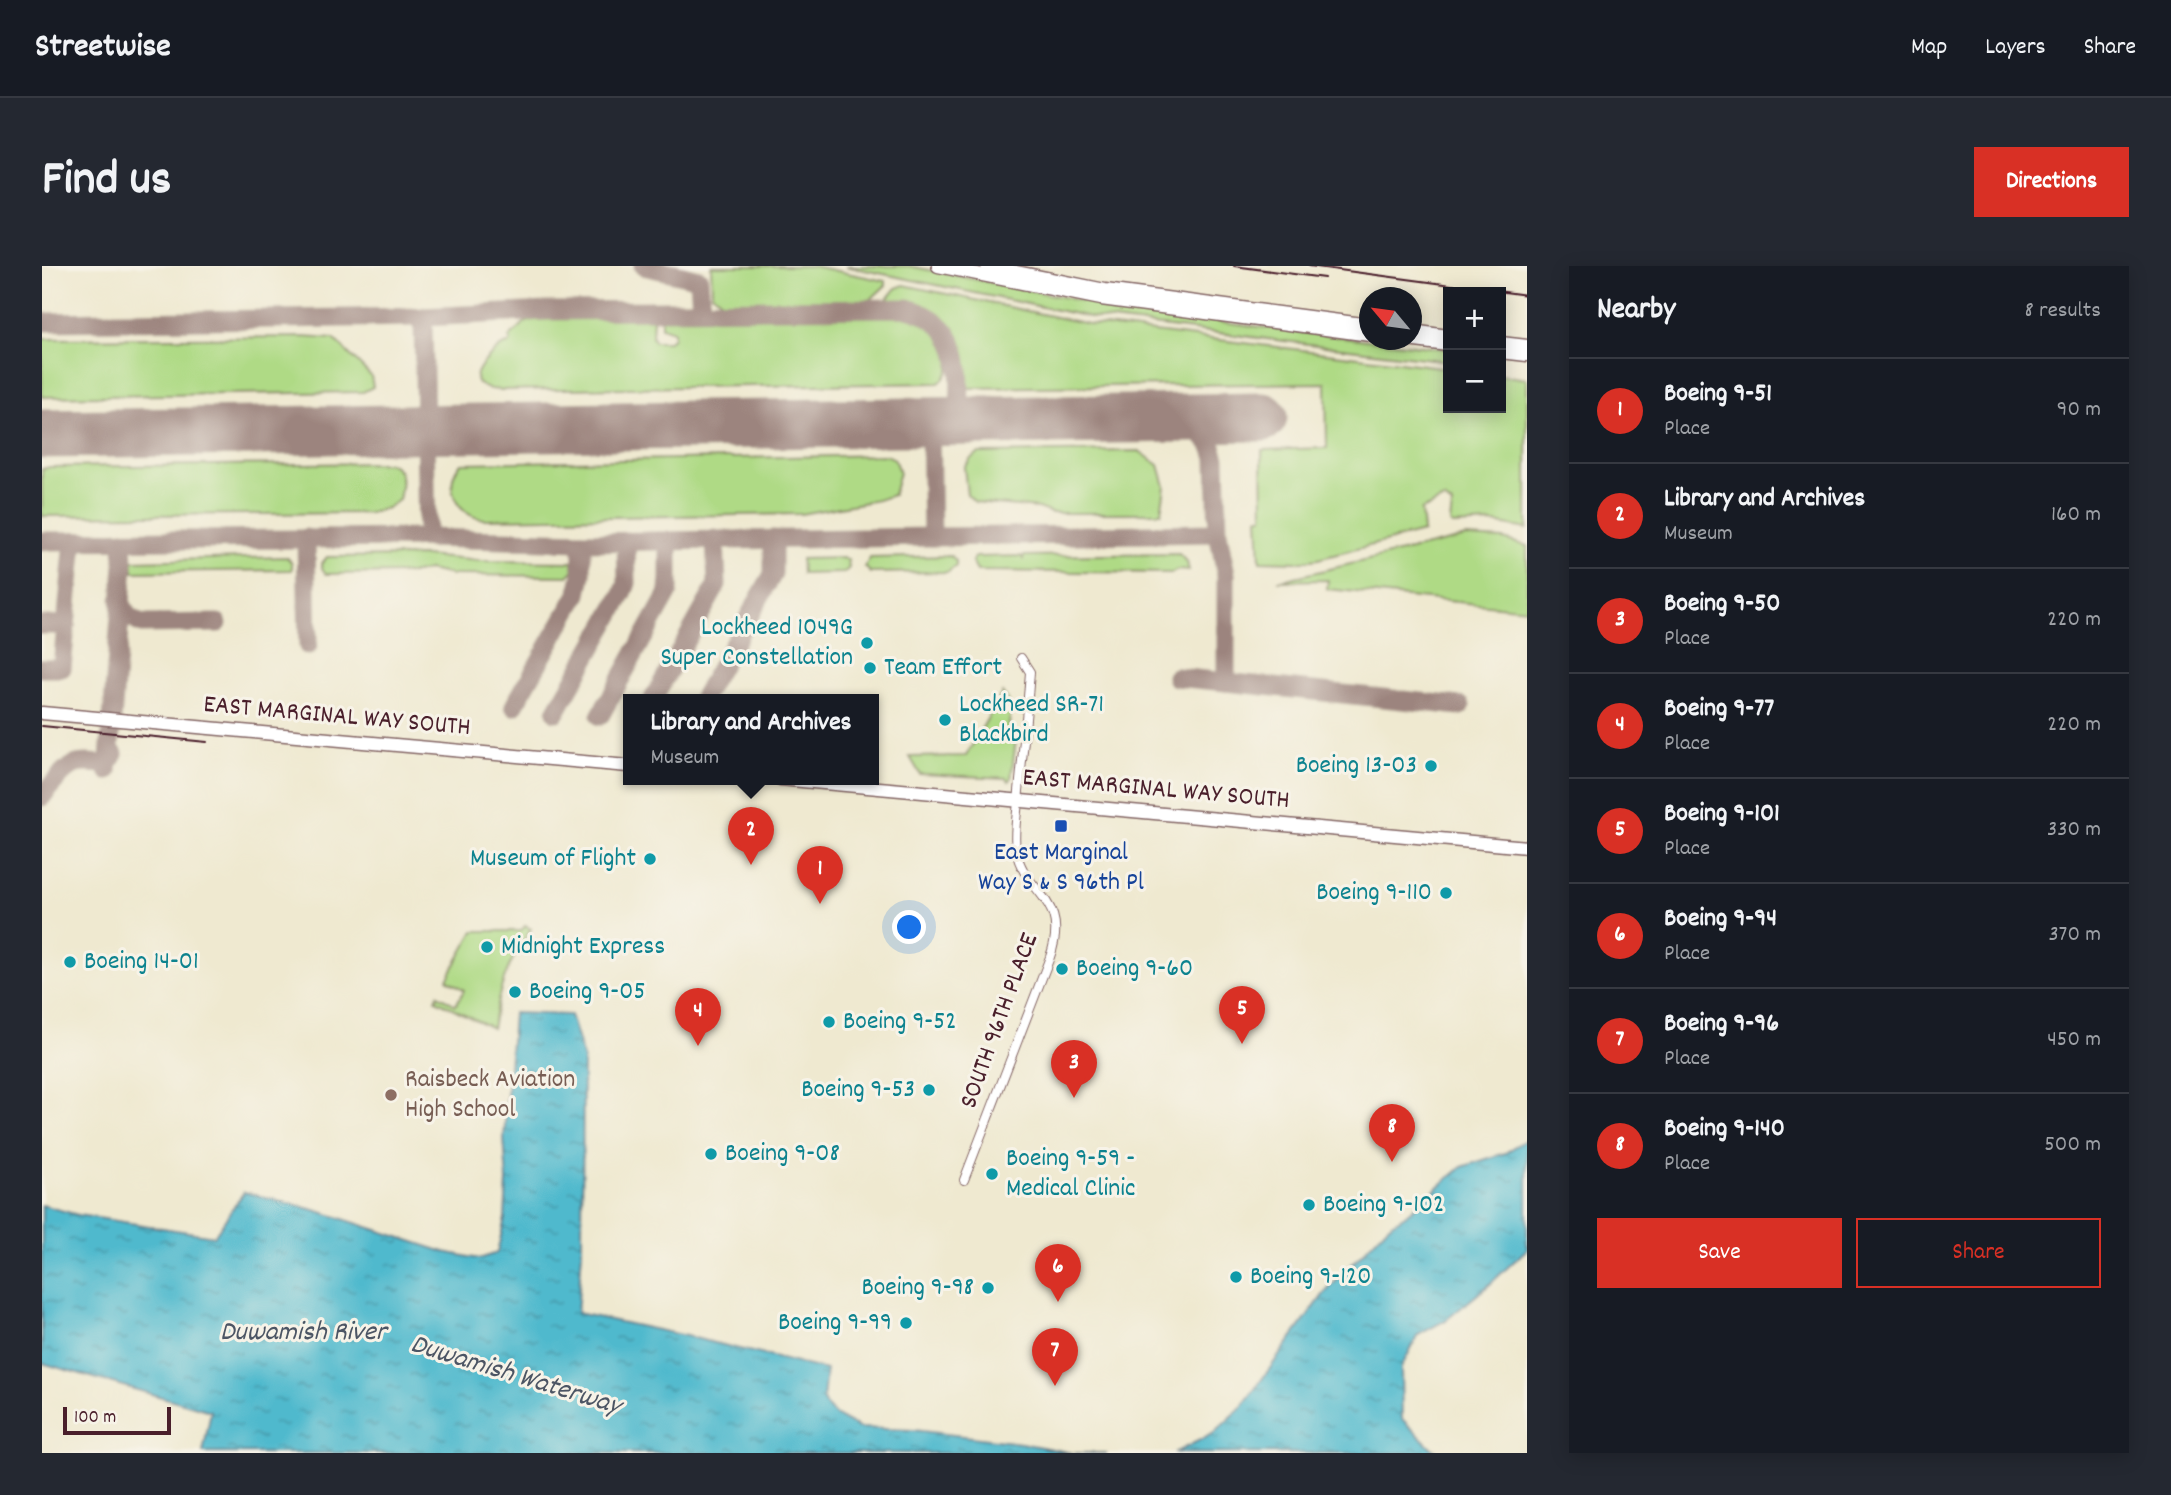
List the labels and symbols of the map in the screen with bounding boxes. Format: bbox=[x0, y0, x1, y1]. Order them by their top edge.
north arrow bbox=[1359, 287, 1422, 350]
place label: Lockheed 1049G Super Constellation bbox=[660, 610, 853, 677]
marker: Lockheed 1049G Super Constellation bbox=[859, 635, 875, 651]
place label: Team Effort bbox=[884, 650, 1002, 687]
marker: Team Effort bbox=[862, 660, 878, 676]
street label: EAST MARGINAL WAY SOUTH bbox=[202, 687, 472, 747]
place label: Lockheed SR-71 Blackbird bbox=[959, 687, 1104, 754]
marker: Lockheed SR-71 Blackbird bbox=[937, 712, 953, 728]
place label: Boeing 13-03 bbox=[1296, 748, 1417, 785]
marker: Boeing 13-03 bbox=[1423, 758, 1439, 774]
street label: EAST MARGINAL WAY SOUTH bbox=[1021, 760, 1291, 820]
pin: 2 bbox=[728, 807, 774, 865]
marker: East Marginal Way S & S 96th Pl bbox=[1053, 818, 1069, 834]
place label: East Marginal Way S & S 96th Pl bbox=[978, 835, 1144, 902]
place label: Museum of Flight bbox=[470, 841, 636, 878]
pin: 1 bbox=[797, 846, 843, 904]
marker: Museum of Flight bbox=[642, 851, 658, 867]
place label: Boeing 9-110 bbox=[1316, 875, 1432, 912]
marker: Boeing 9-110 bbox=[1438, 885, 1454, 901]
your location bbox=[892, 910, 926, 944]
street label: SOUTH 96TH PLACE bbox=[951, 928, 1049, 1114]
place label: Midnight Express bbox=[501, 929, 665, 966]
marker: Midnight Express bbox=[479, 939, 495, 955]
place label: Boeing 14-01 bbox=[84, 944, 199, 981]
place label: Boeing 9-60 bbox=[1076, 951, 1193, 988]
marker: Boeing 14-01 bbox=[62, 954, 78, 970]
marker: Boeing 9-60 bbox=[1054, 961, 1070, 977]
place label: Boeing 9-05 bbox=[529, 974, 645, 1011]
marker: Boeing 9-05 bbox=[507, 984, 523, 1000]
pin: 5 bbox=[1219, 986, 1265, 1044]
pin: 4 bbox=[675, 988, 721, 1046]
place label: Boeing 9-52 bbox=[843, 1004, 957, 1041]
marker: Boeing 9-52 bbox=[821, 1014, 837, 1030]
pin: 3 bbox=[1051, 1040, 1097, 1098]
place label: Raisbeck Aviation High School bbox=[405, 1062, 575, 1129]
place label: Boeing 9-53 bbox=[801, 1072, 915, 1109]
marker: Boeing 9-53 bbox=[921, 1082, 937, 1098]
marker: Raisbeck Aviation High School bbox=[383, 1087, 399, 1103]
pin: 8 bbox=[1369, 1104, 1415, 1162]
place label: Boeing 9-08 bbox=[725, 1136, 840, 1173]
place label: Boeing 9-59 - Medical Clinic bbox=[1006, 1141, 1135, 1208]
marker: Boeing 9-08 bbox=[703, 1146, 719, 1162]
marker: Boeing 9-59 - Medical Clinic bbox=[984, 1166, 1000, 1182]
place label: Boeing 9-102 bbox=[1323, 1187, 1444, 1224]
marker: Boeing 9-102 bbox=[1301, 1197, 1317, 1213]
pin: 6 bbox=[1035, 1244, 1081, 1302]
place label: Boeing 9-120 bbox=[1250, 1259, 1371, 1296]
marker: Boeing 9-120 bbox=[1228, 1269, 1244, 1285]
place label: Boeing 9-98 bbox=[861, 1270, 974, 1307]
marker: Boeing 9-98 bbox=[980, 1280, 996, 1296]
place label: Boeing 9-99 bbox=[778, 1305, 892, 1342]
water label: Duwamish River bbox=[220, 1314, 390, 1354]
marker: Boeing 9-99 bbox=[898, 1315, 914, 1331]
water label: Duwamish Waterway bbox=[405, 1326, 628, 1429]
pin: 7 bbox=[1032, 1328, 1078, 1386]
scale bar bbox=[63, 1404, 172, 1436]

